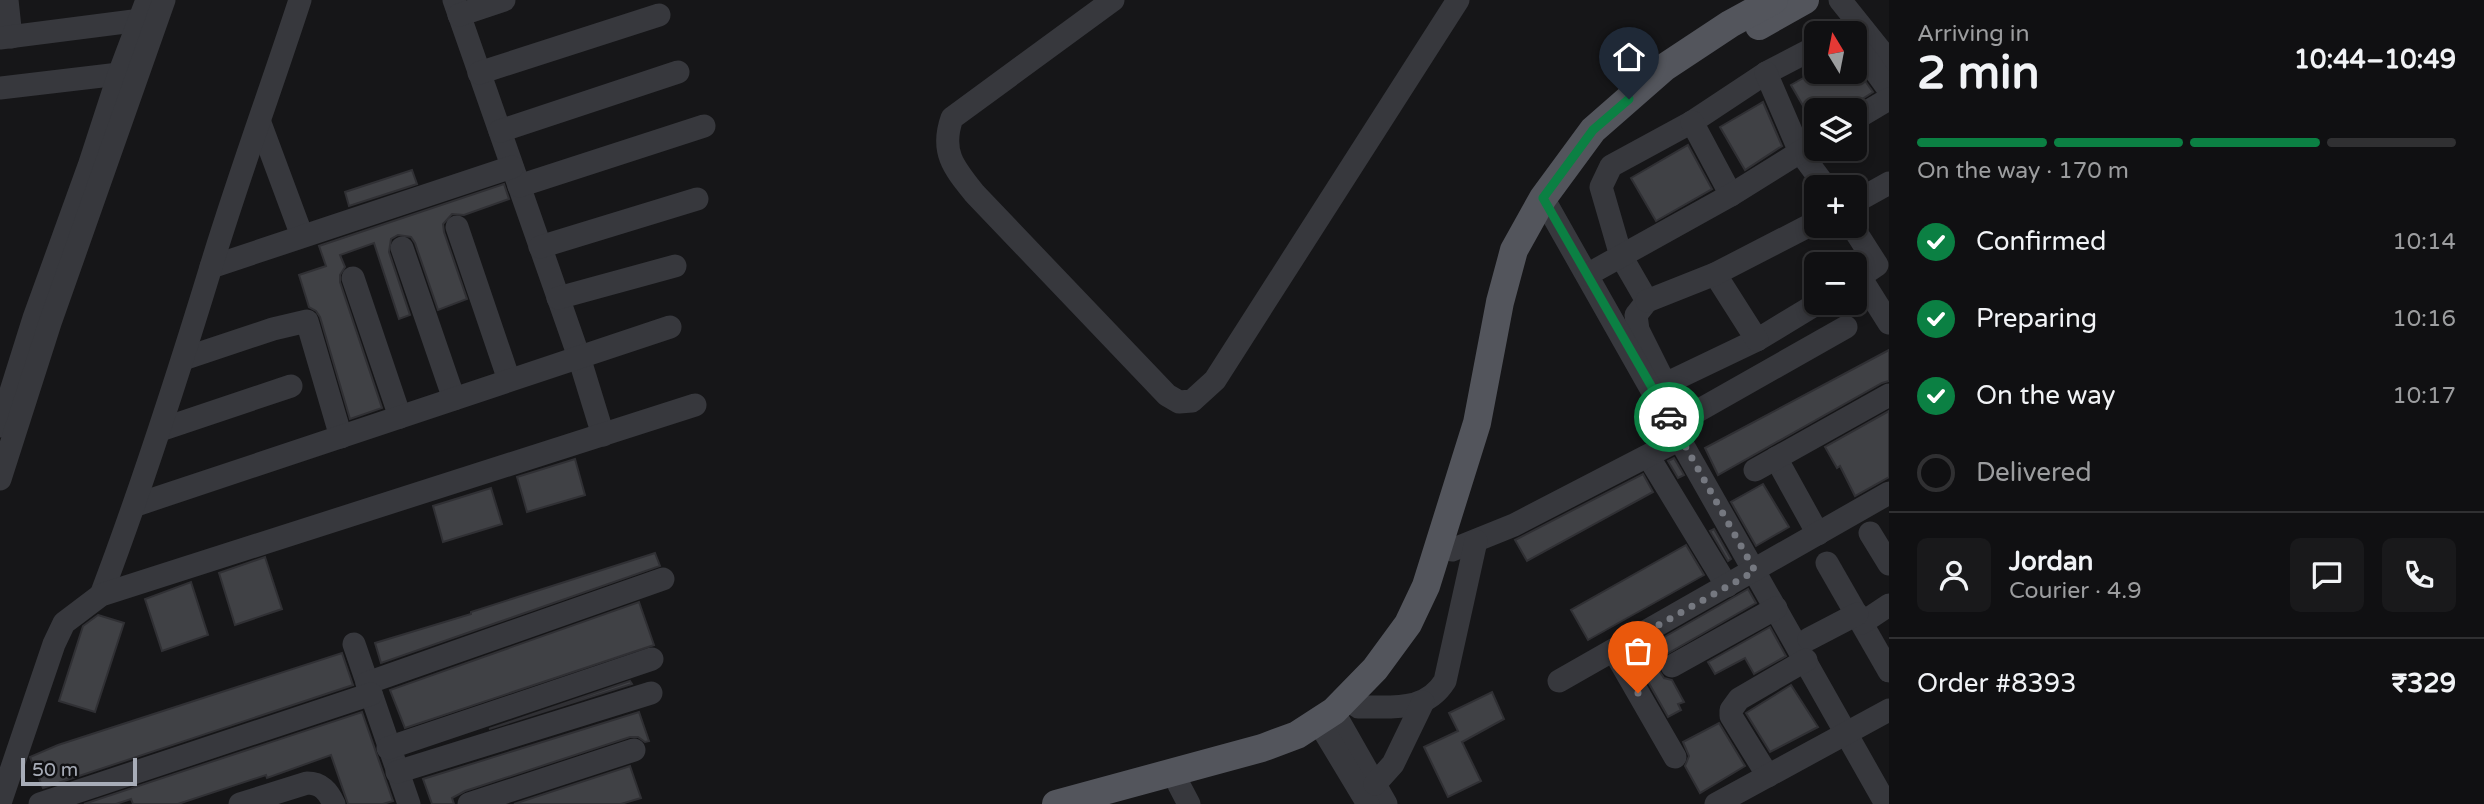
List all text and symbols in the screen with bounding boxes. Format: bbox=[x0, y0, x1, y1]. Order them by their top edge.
text: Arriving in bbox=[1917, 20, 2030, 48]
north arrow bbox=[1804, 21, 1867, 84]
map controls bbox=[1804, 21, 1867, 315]
pin bbox=[1599, 27, 1659, 99]
icon: home bbox=[1610, 38, 1648, 76]
text: 10:44–10:49 bbox=[2294, 44, 2456, 75]
text: 2 min bbox=[1917, 46, 2040, 101]
button: layers bbox=[1804, 98, 1867, 161]
text: On the way · 170 m bbox=[1917, 157, 2129, 185]
button: + bbox=[1804, 175, 1867, 238]
icon: check bbox=[1917, 223, 1955, 261]
text: Confirmed bbox=[1976, 226, 2106, 257]
text: 10:14 bbox=[2392, 228, 2456, 256]
button: − bbox=[1804, 252, 1867, 315]
icon: check bbox=[1917, 300, 1955, 338]
text: Preparing bbox=[1976, 303, 2097, 334]
text: 10:16 bbox=[2392, 305, 2456, 333]
icon: check bbox=[1917, 377, 1955, 415]
text: On the way bbox=[1976, 380, 2116, 411]
courier bbox=[1634, 382, 1704, 452]
text: 10:17 bbox=[2392, 382, 2456, 410]
icon: car bbox=[1650, 398, 1688, 436]
text: Delivered bbox=[1976, 457, 2092, 488]
button: person bbox=[1917, 538, 1991, 612]
button: chat bbox=[2290, 538, 2364, 612]
button: phone bbox=[2382, 538, 2456, 612]
text: Jordan bbox=[2009, 546, 2093, 577]
text: Courier · 4.9 bbox=[2009, 577, 2142, 605]
pin bbox=[1608, 621, 1668, 693]
icon: bag bbox=[1619, 632, 1657, 670]
text: Order #8393 bbox=[1917, 668, 2077, 699]
text: ₹329 bbox=[2392, 668, 2456, 699]
scale bar bbox=[21, 755, 136, 787]
text: 50 m bbox=[32, 759, 78, 781]

